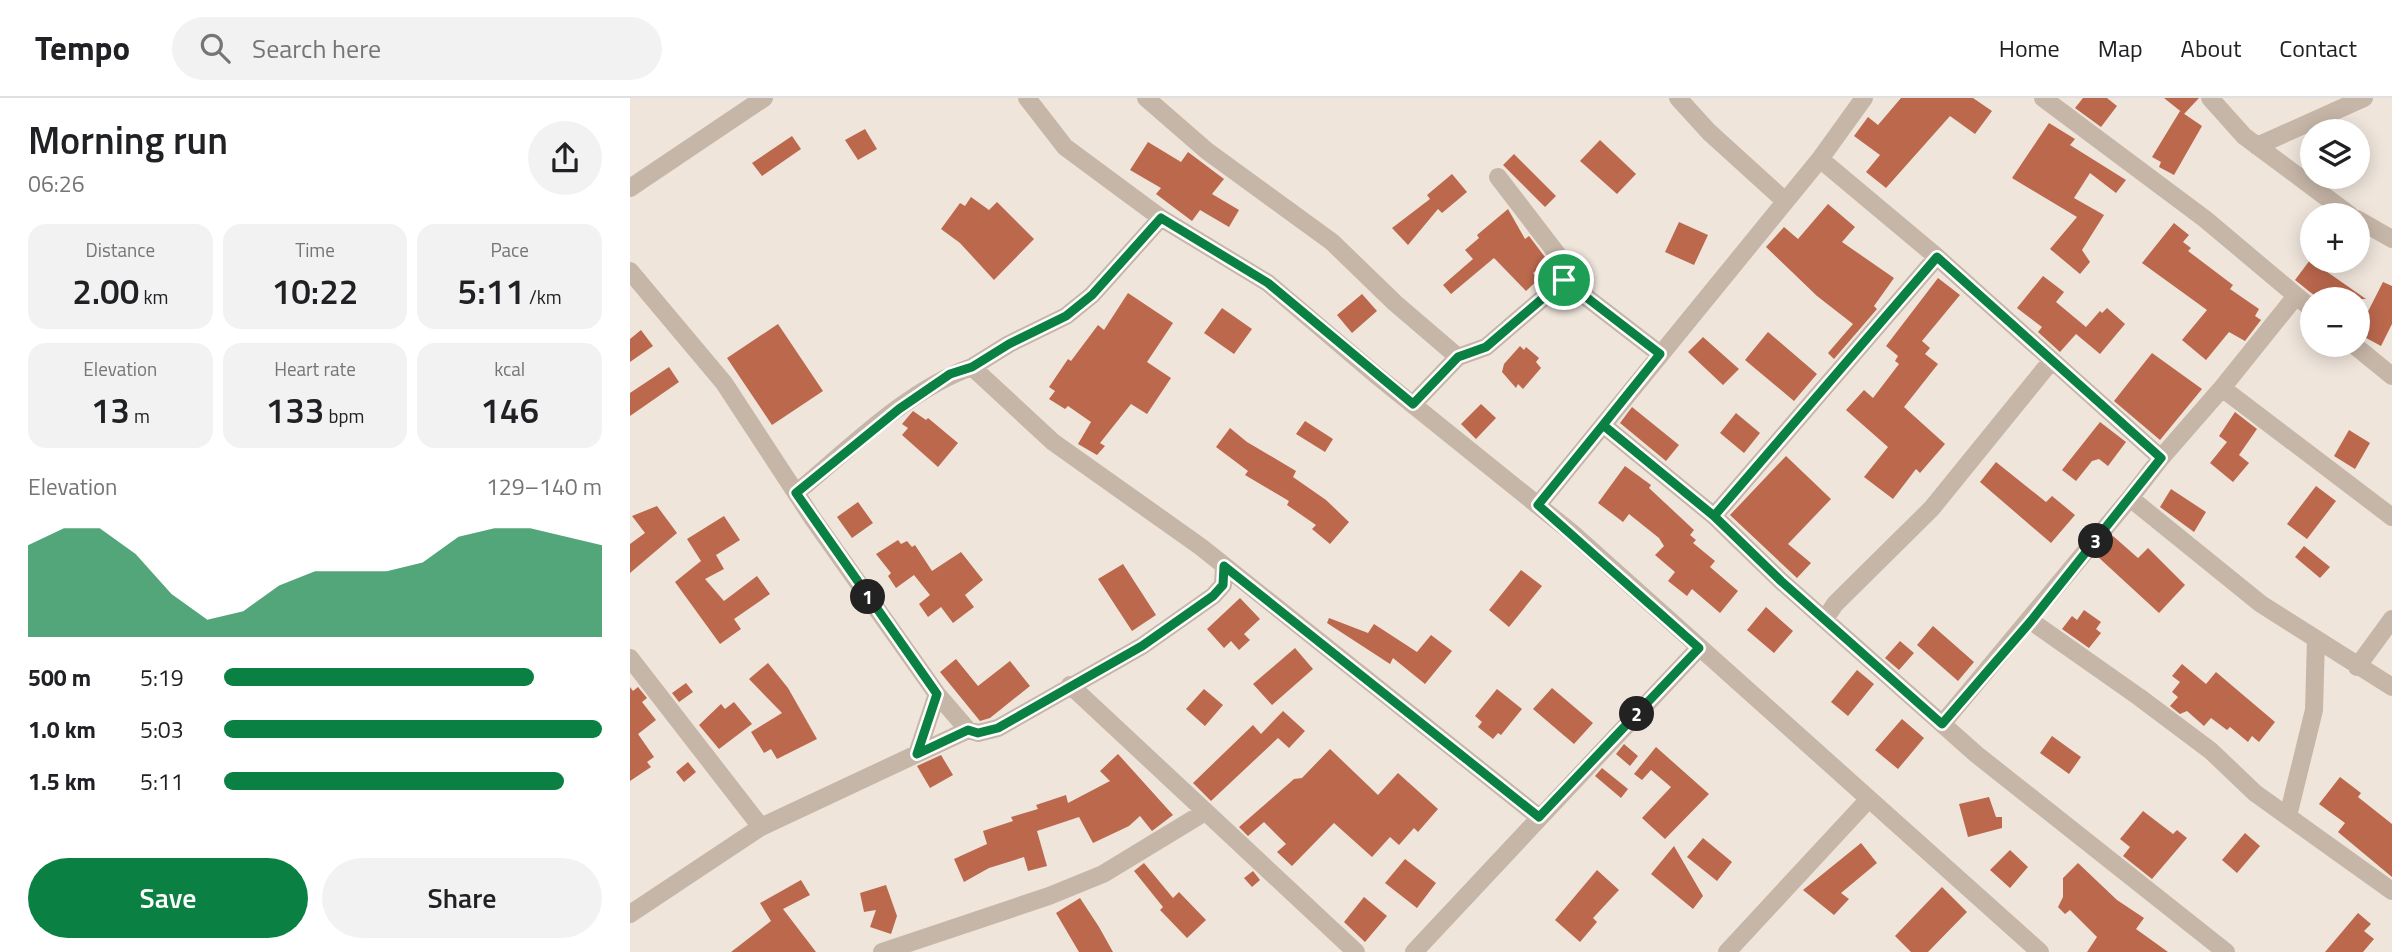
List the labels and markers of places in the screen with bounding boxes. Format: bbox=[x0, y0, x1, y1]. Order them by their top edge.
pin bbox=[1534, 250, 1594, 310]
pin: 3 bbox=[2078, 524, 2114, 558]
pin: 1 bbox=[850, 580, 886, 614]
pin: 2 bbox=[1620, 696, 1654, 732]

